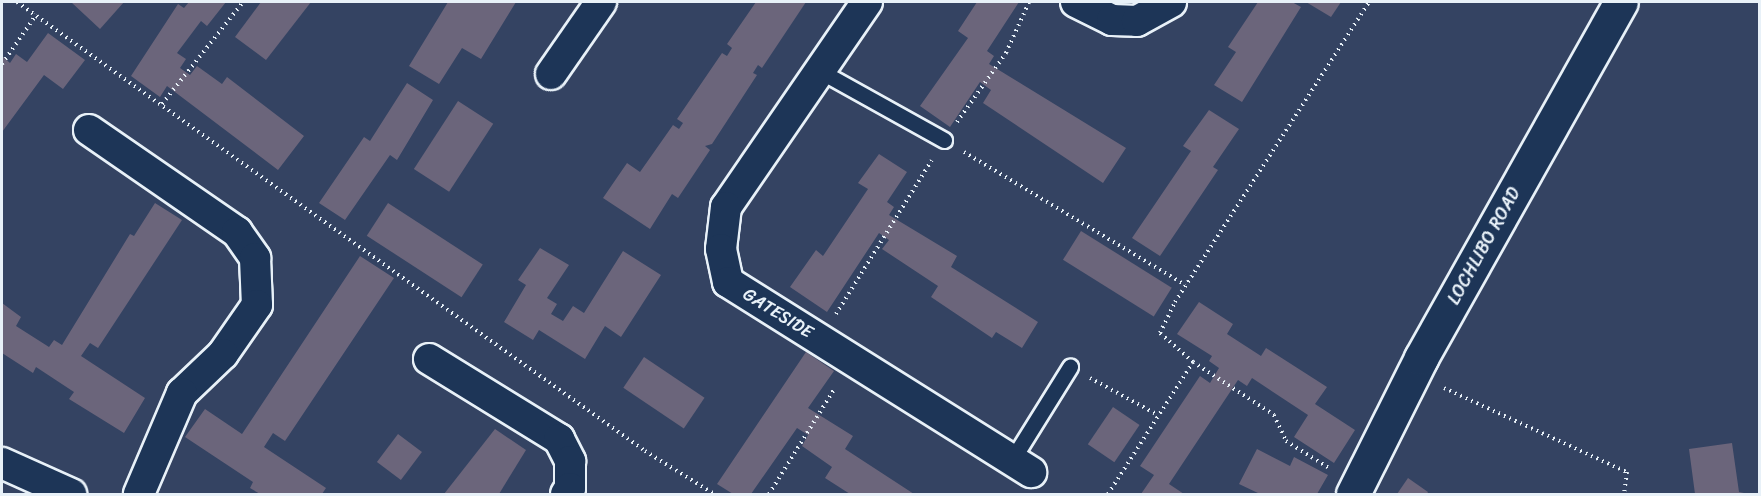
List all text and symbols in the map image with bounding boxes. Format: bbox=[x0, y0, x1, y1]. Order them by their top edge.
street label: LOCHLIBO ROAD bbox=[1443, 184, 1525, 308]
street label: GATESIDE bbox=[739, 283, 817, 343]

